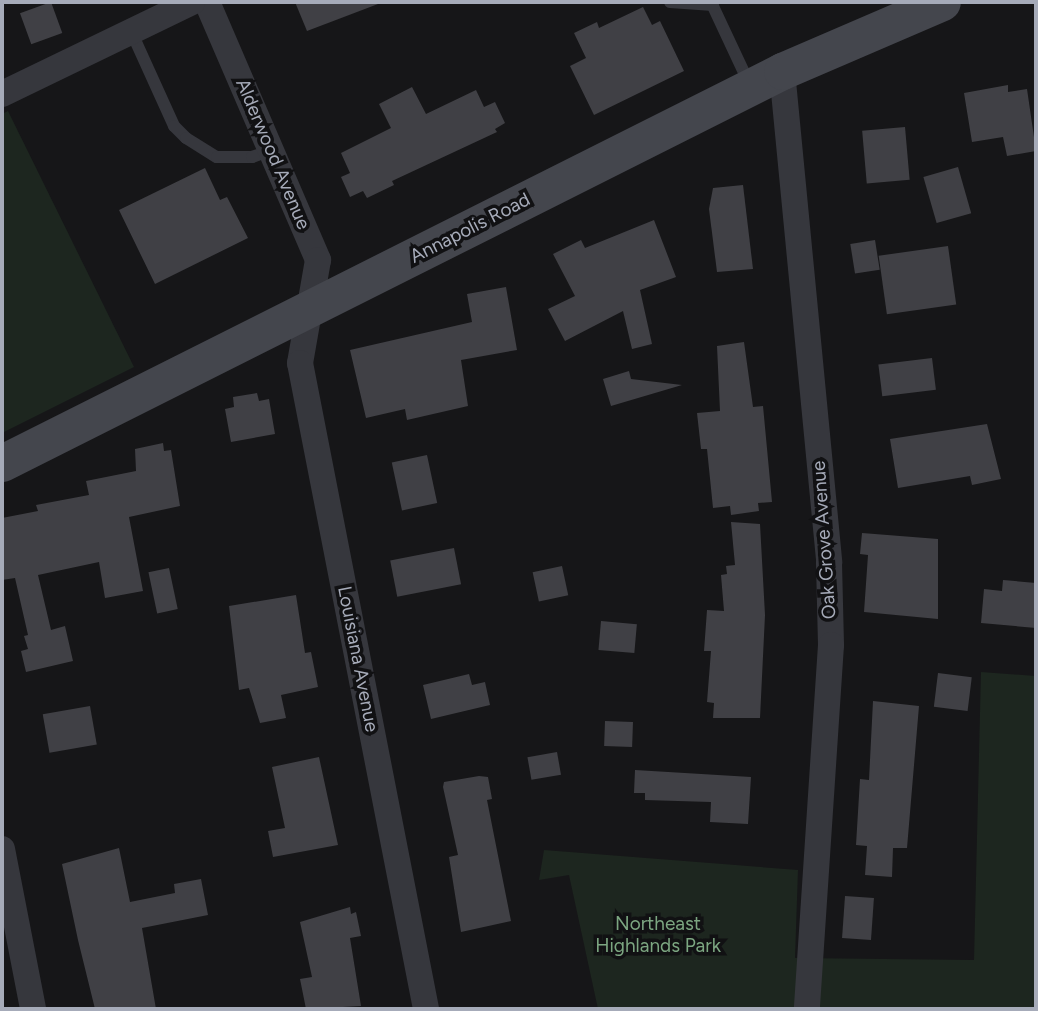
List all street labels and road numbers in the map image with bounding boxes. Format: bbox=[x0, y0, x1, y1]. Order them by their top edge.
street label: Alderwood Avenue bbox=[231, 75, 315, 233]
street label: Annapolis Road bbox=[406, 188, 534, 268]
street label: Oak Grove Avenue bbox=[807, 460, 841, 620]
street label: Louisiana Avenue bbox=[333, 584, 383, 734]

